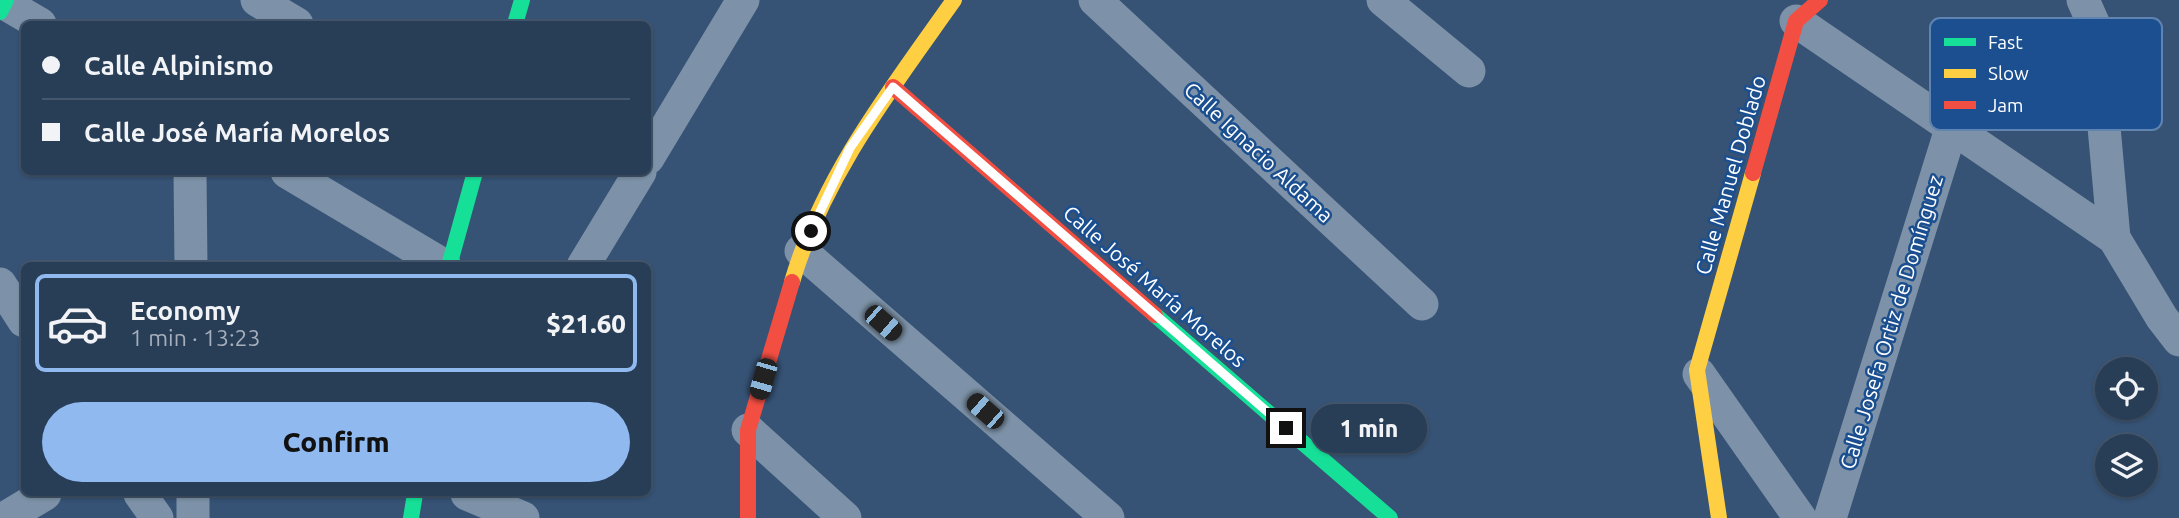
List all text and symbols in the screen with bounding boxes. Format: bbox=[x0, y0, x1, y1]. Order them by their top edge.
legend bbox=[1930, 18, 2162, 130]
text: Fast bbox=[1988, 31, 2023, 53]
text: Calle Alpinismo bbox=[84, 51, 274, 80]
text: Slow bbox=[1988, 62, 2029, 84]
street label: Calle Manuel Doblado bbox=[1690, 73, 1770, 277]
street label: Calle Ignacio Aldama bbox=[1180, 77, 1338, 227]
text: Jam bbox=[1988, 94, 2024, 116]
text: Calle José María Morelos bbox=[84, 118, 390, 147]
street label: Calle Josefa Ortiz de Domínguez bbox=[1835, 172, 1947, 472]
street label: Calle José María Morelos bbox=[1059, 200, 1251, 372]
route start bbox=[795, 215, 827, 247]
icon: car bbox=[46, 292, 109, 355]
text: Economy bbox=[130, 296, 240, 325]
car bbox=[861, 301, 906, 345]
text: $21.60 bbox=[546, 309, 626, 338]
text: 1 min · 13:23 bbox=[130, 325, 261, 350]
car bbox=[748, 356, 779, 402]
map controls bbox=[2095, 357, 2158, 497]
button: locate bbox=[2095, 357, 2158, 420]
car bbox=[963, 389, 1008, 433]
button: Confirm bbox=[42, 402, 630, 482]
callout: 1 min bbox=[1310, 404, 1426, 452]
route end bbox=[1270, 412, 1302, 444]
text: 1 min bbox=[1340, 416, 1398, 441]
button: layers bbox=[2095, 434, 2158, 497]

